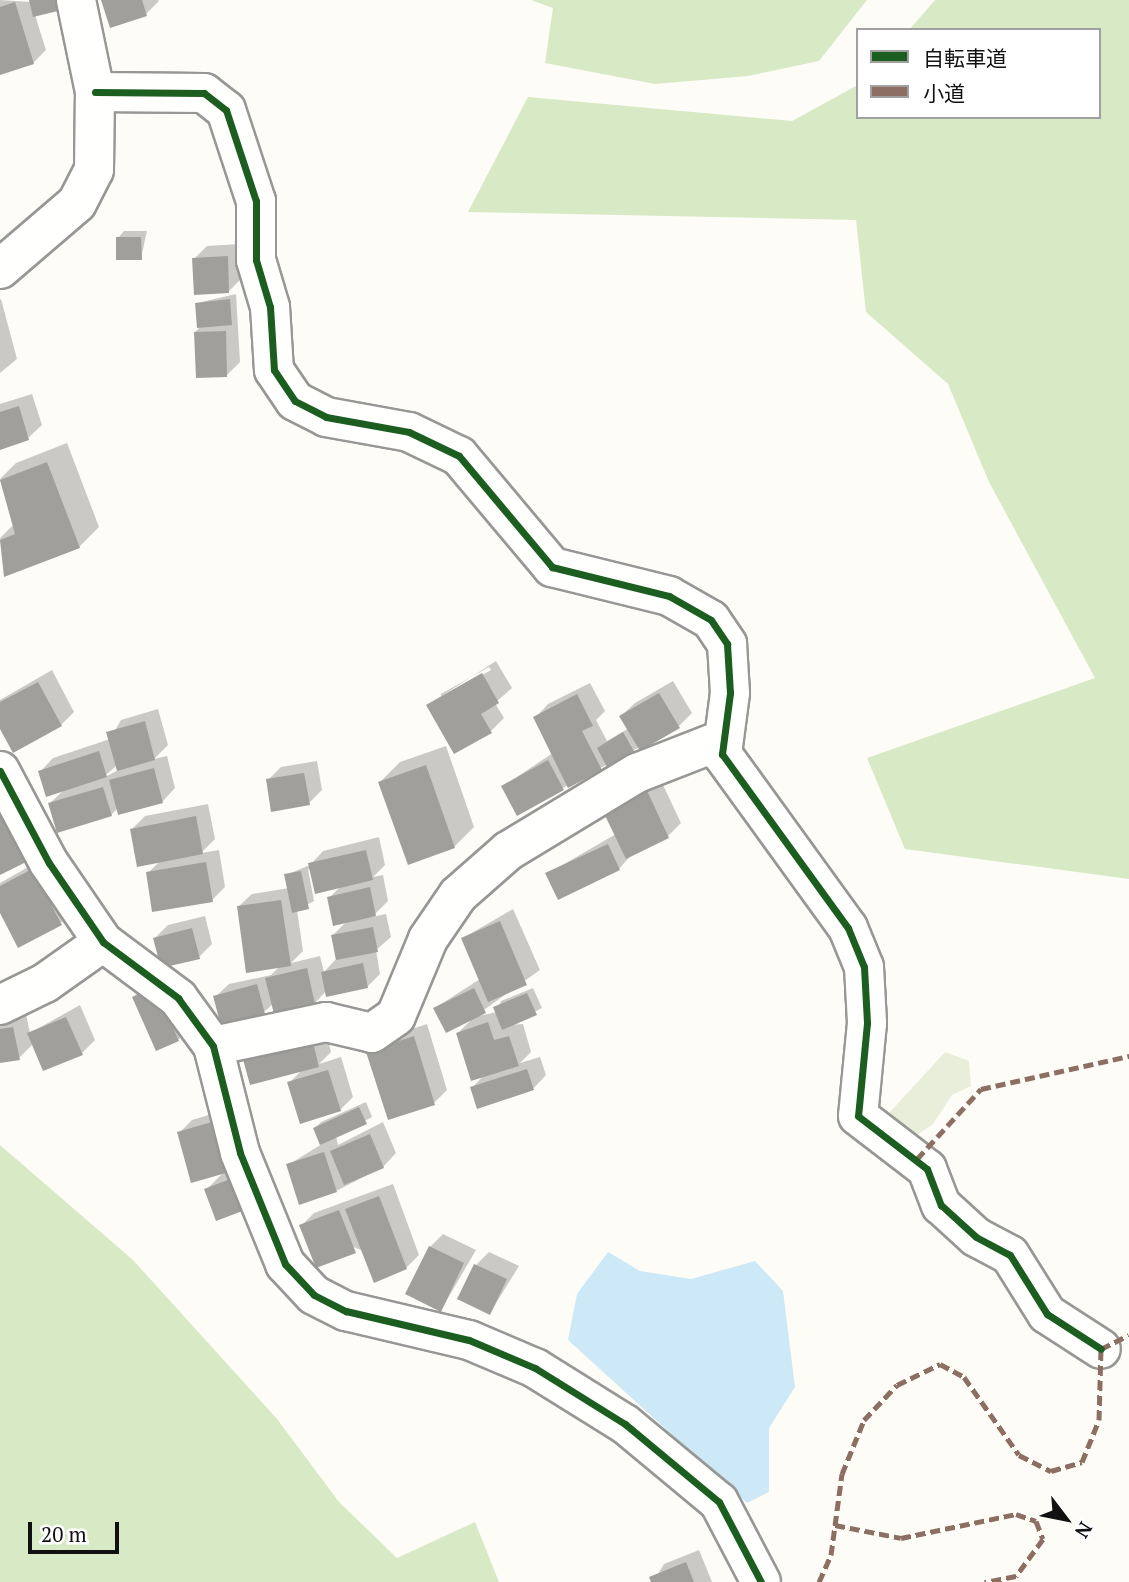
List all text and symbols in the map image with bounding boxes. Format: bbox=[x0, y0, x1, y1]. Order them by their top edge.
legend bbox=[856, 28, 1101, 119]
text: 自転車道 bbox=[923, 44, 1007, 72]
text: 小道 bbox=[923, 79, 965, 107]
north arrow bbox=[1031, 1484, 1101, 1554]
scale bar bbox=[32, 1508, 122, 1552]
text: N bbox=[1070, 1518, 1099, 1543]
text: 20 m bbox=[41, 1520, 87, 1548]

